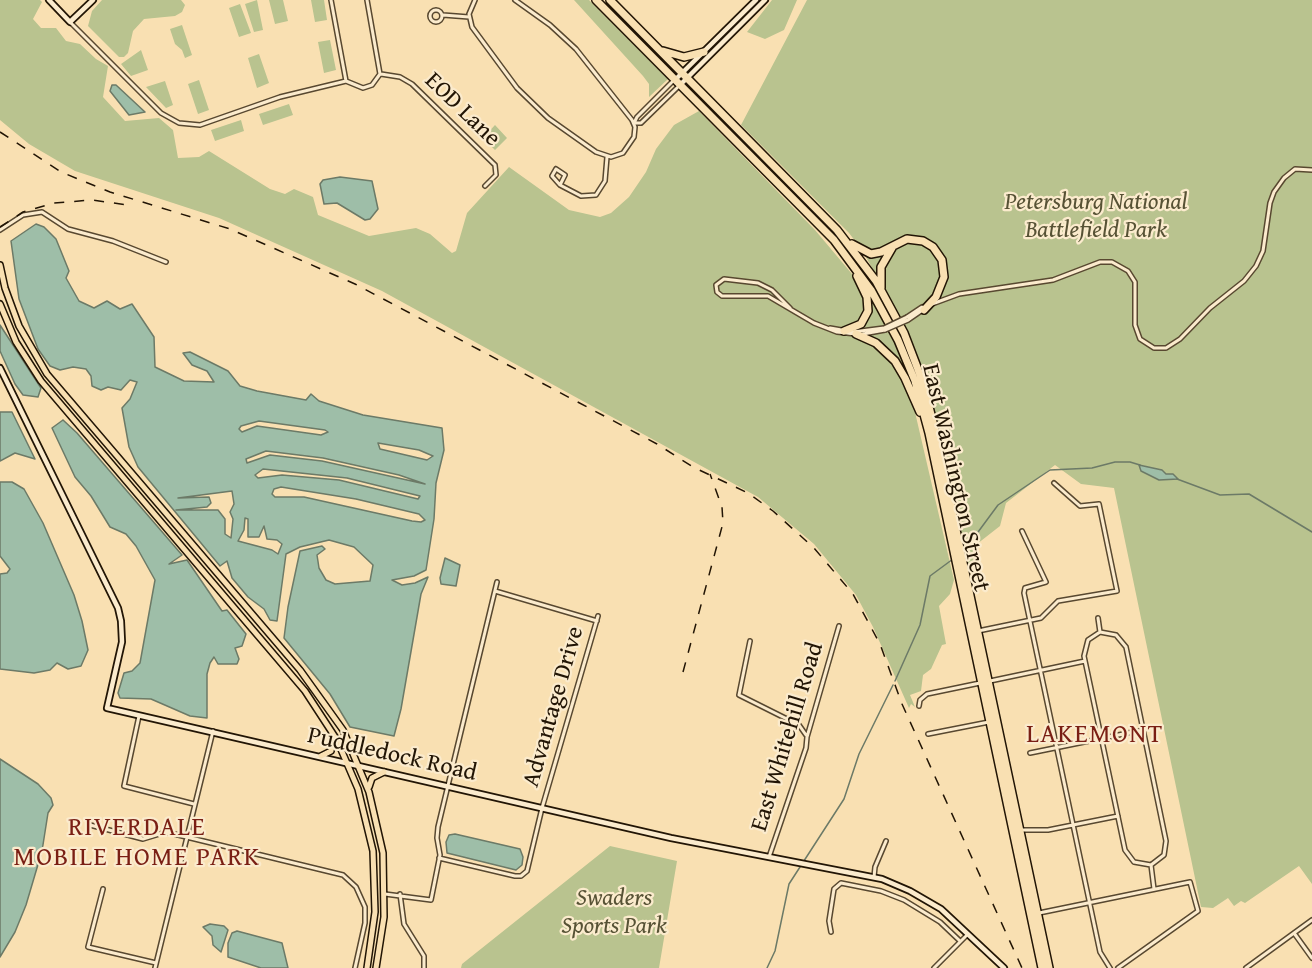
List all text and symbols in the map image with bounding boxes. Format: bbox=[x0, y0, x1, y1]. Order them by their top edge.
street label: EOD Lane bbox=[418, 67, 506, 153]
park label: Petersburg National Battlefield Park bbox=[1005, 189, 1187, 245]
street label: East Washington Street bbox=[915, 361, 995, 595]
street label: Advantage Drive bbox=[517, 623, 591, 791]
street label: East Whitehill Road bbox=[746, 639, 830, 835]
district label: LAKEMONT bbox=[1026, 719, 1164, 751]
street label: Puddledock Road bbox=[305, 722, 479, 788]
district label: RIVERDALE MOBILE HOME PARK bbox=[13, 812, 261, 874]
park label: Swaders Sports Park bbox=[561, 885, 667, 941]

